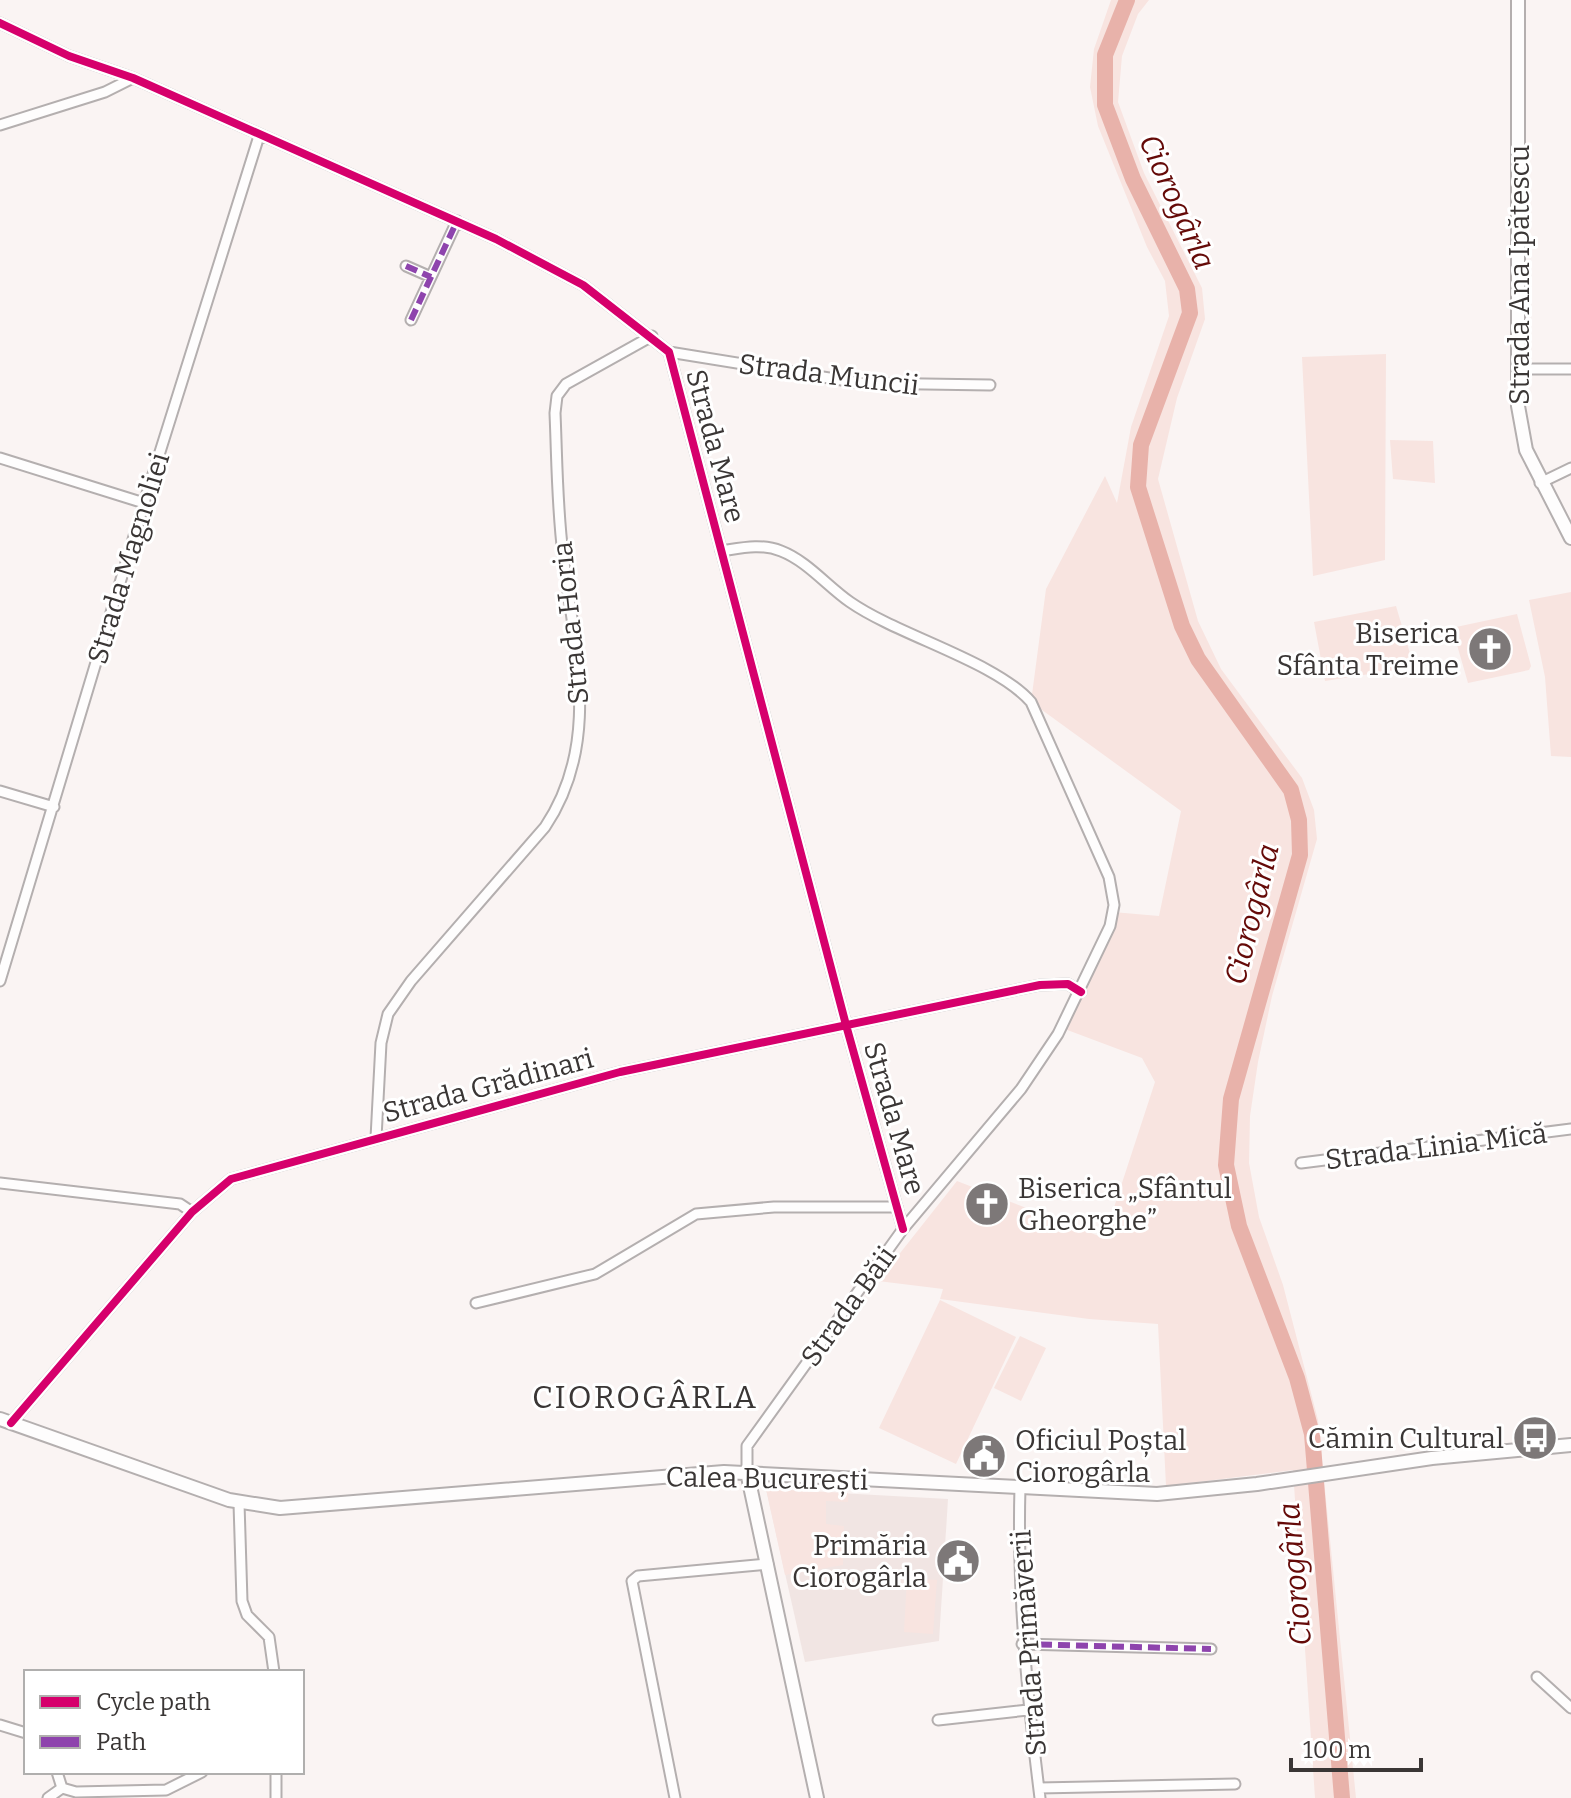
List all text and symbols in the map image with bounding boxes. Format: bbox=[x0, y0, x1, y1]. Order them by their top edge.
water label: Ciorogârla bbox=[1131, 129, 1223, 275]
street label: Strada Ana Ipătescu bbox=[1503, 145, 1536, 405]
street label: Strada Muncii bbox=[737, 347, 921, 402]
street label: Strada Mare bbox=[679, 366, 752, 526]
street label: Strada Magnoliei bbox=[81, 448, 176, 668]
street label: Strada Horia bbox=[546, 540, 595, 706]
place label: Biserica Sfânta Treime bbox=[1277, 617, 1459, 682]
church icon: Biserica Sfânta Treime bbox=[1466, 625, 1514, 673]
water label: Ciorogârla bbox=[1217, 840, 1287, 988]
street label: Strada Mare bbox=[857, 1038, 932, 1198]
street label: Strada Grădinari bbox=[379, 1042, 597, 1129]
street label: Strada Linia Mică bbox=[1323, 1117, 1549, 1176]
place label: Biserica „Sfântul Gheorghe” bbox=[1018, 1172, 1232, 1237]
church icon: Biserica „Sfântul Gheorghe” bbox=[963, 1180, 1011, 1228]
street label: Strada Băii bbox=[794, 1240, 903, 1373]
district label: CIOROGÂRLA bbox=[532, 1378, 758, 1416]
bus stop icon: Cămin Cultural bbox=[1511, 1414, 1559, 1462]
place label: Cămin Cultural bbox=[1308, 1422, 1504, 1455]
place label: Oficiul Poștal Ciorogârla bbox=[1015, 1424, 1186, 1489]
public building icon: Oficiul Poștal Ciorogârla bbox=[960, 1432, 1008, 1480]
street label: Calea București bbox=[665, 1460, 869, 1498]
water label: Ciorogârla bbox=[1271, 1501, 1319, 1647]
place label: Primăria Ciorogârla bbox=[792, 1529, 927, 1594]
street label: Strada Primăverii bbox=[1004, 1529, 1053, 1757]
public building icon: Primăria Ciorogârla bbox=[934, 1537, 982, 1585]
legend bbox=[24, 1670, 304, 1774]
text: Cycle path bbox=[96, 1688, 211, 1716]
scale bar bbox=[1291, 1722, 1421, 1772]
text: Path bbox=[96, 1728, 146, 1756]
text: 100 m bbox=[1303, 1736, 1371, 1764]

